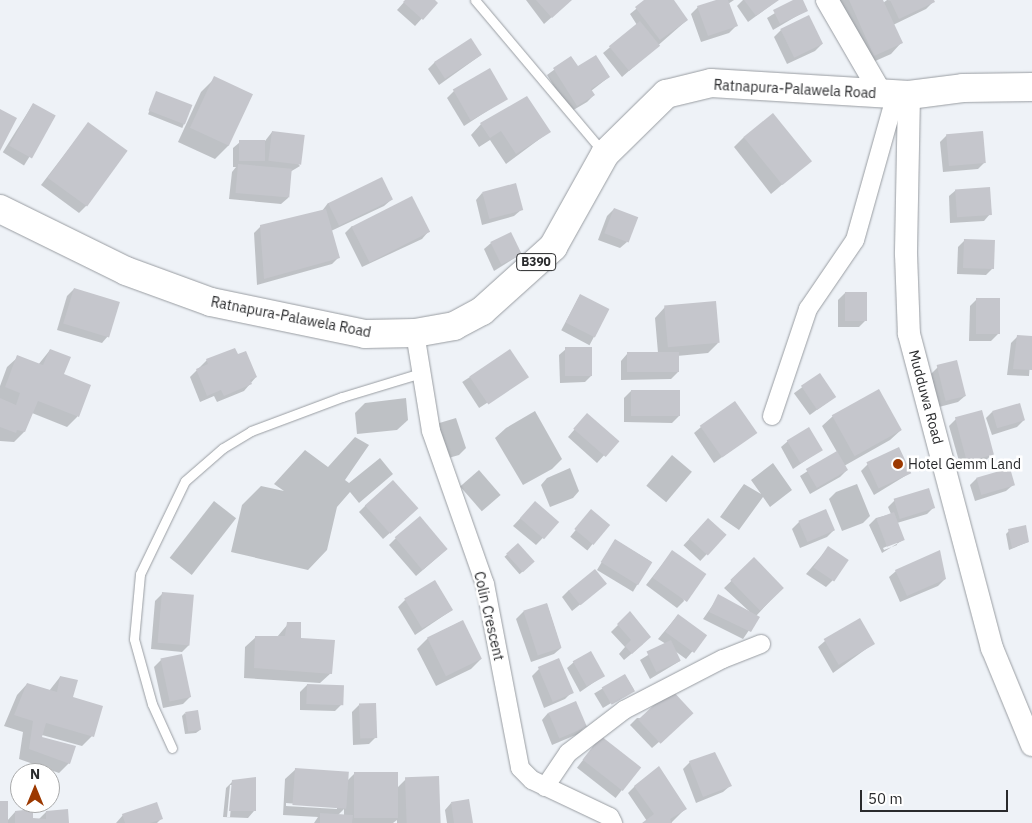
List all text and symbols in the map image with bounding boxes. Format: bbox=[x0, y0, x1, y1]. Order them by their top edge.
street label: Ratnapura-Palawela Road bbox=[713, 76, 877, 102]
road number: B390 bbox=[516, 252, 556, 272]
street label: Ratnapura-Palawela Road bbox=[209, 293, 373, 341]
street label: Mudduwa Road bbox=[905, 348, 947, 446]
place label: Hotel Gemm Land bbox=[908, 456, 1021, 472]
marker: Hotel Gemm Land bbox=[892, 458, 904, 470]
street label: Colin Crescent bbox=[471, 570, 507, 662]
north arrow bbox=[10, 763, 60, 813]
text: N bbox=[30, 765, 40, 783]
scale bar bbox=[862, 780, 1010, 812]
text: 50 m bbox=[868, 789, 903, 808]

